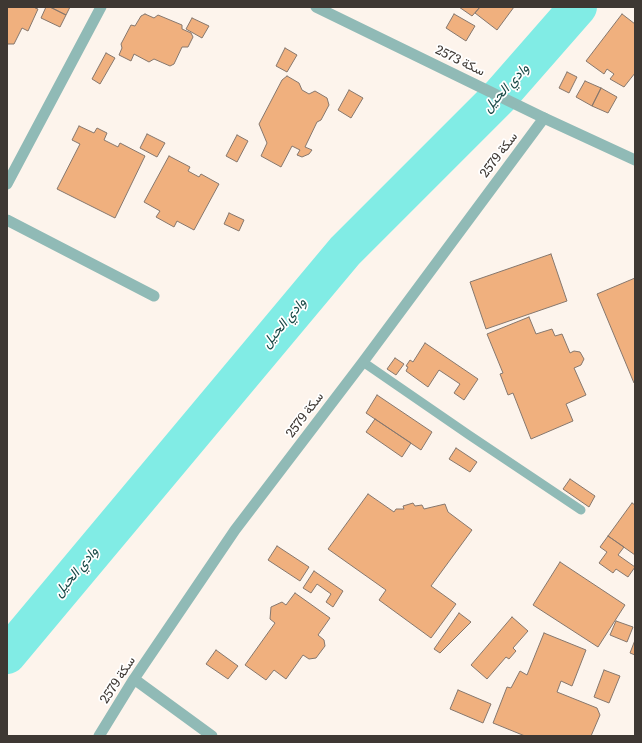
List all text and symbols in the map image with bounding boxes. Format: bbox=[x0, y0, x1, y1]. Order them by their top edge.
street label: سكة 2573 bbox=[433, 42, 487, 80]
water label: وادي الحيل bbox=[479, 60, 533, 116]
street label: سكة 2579 bbox=[477, 129, 521, 181]
water label: وادي الحيل bbox=[258, 294, 310, 352]
street label: سكة 2579 bbox=[283, 389, 327, 441]
water label: وادي الحيل bbox=[50, 543, 102, 601]
street label: سكة 2579 bbox=[97, 654, 139, 706]

